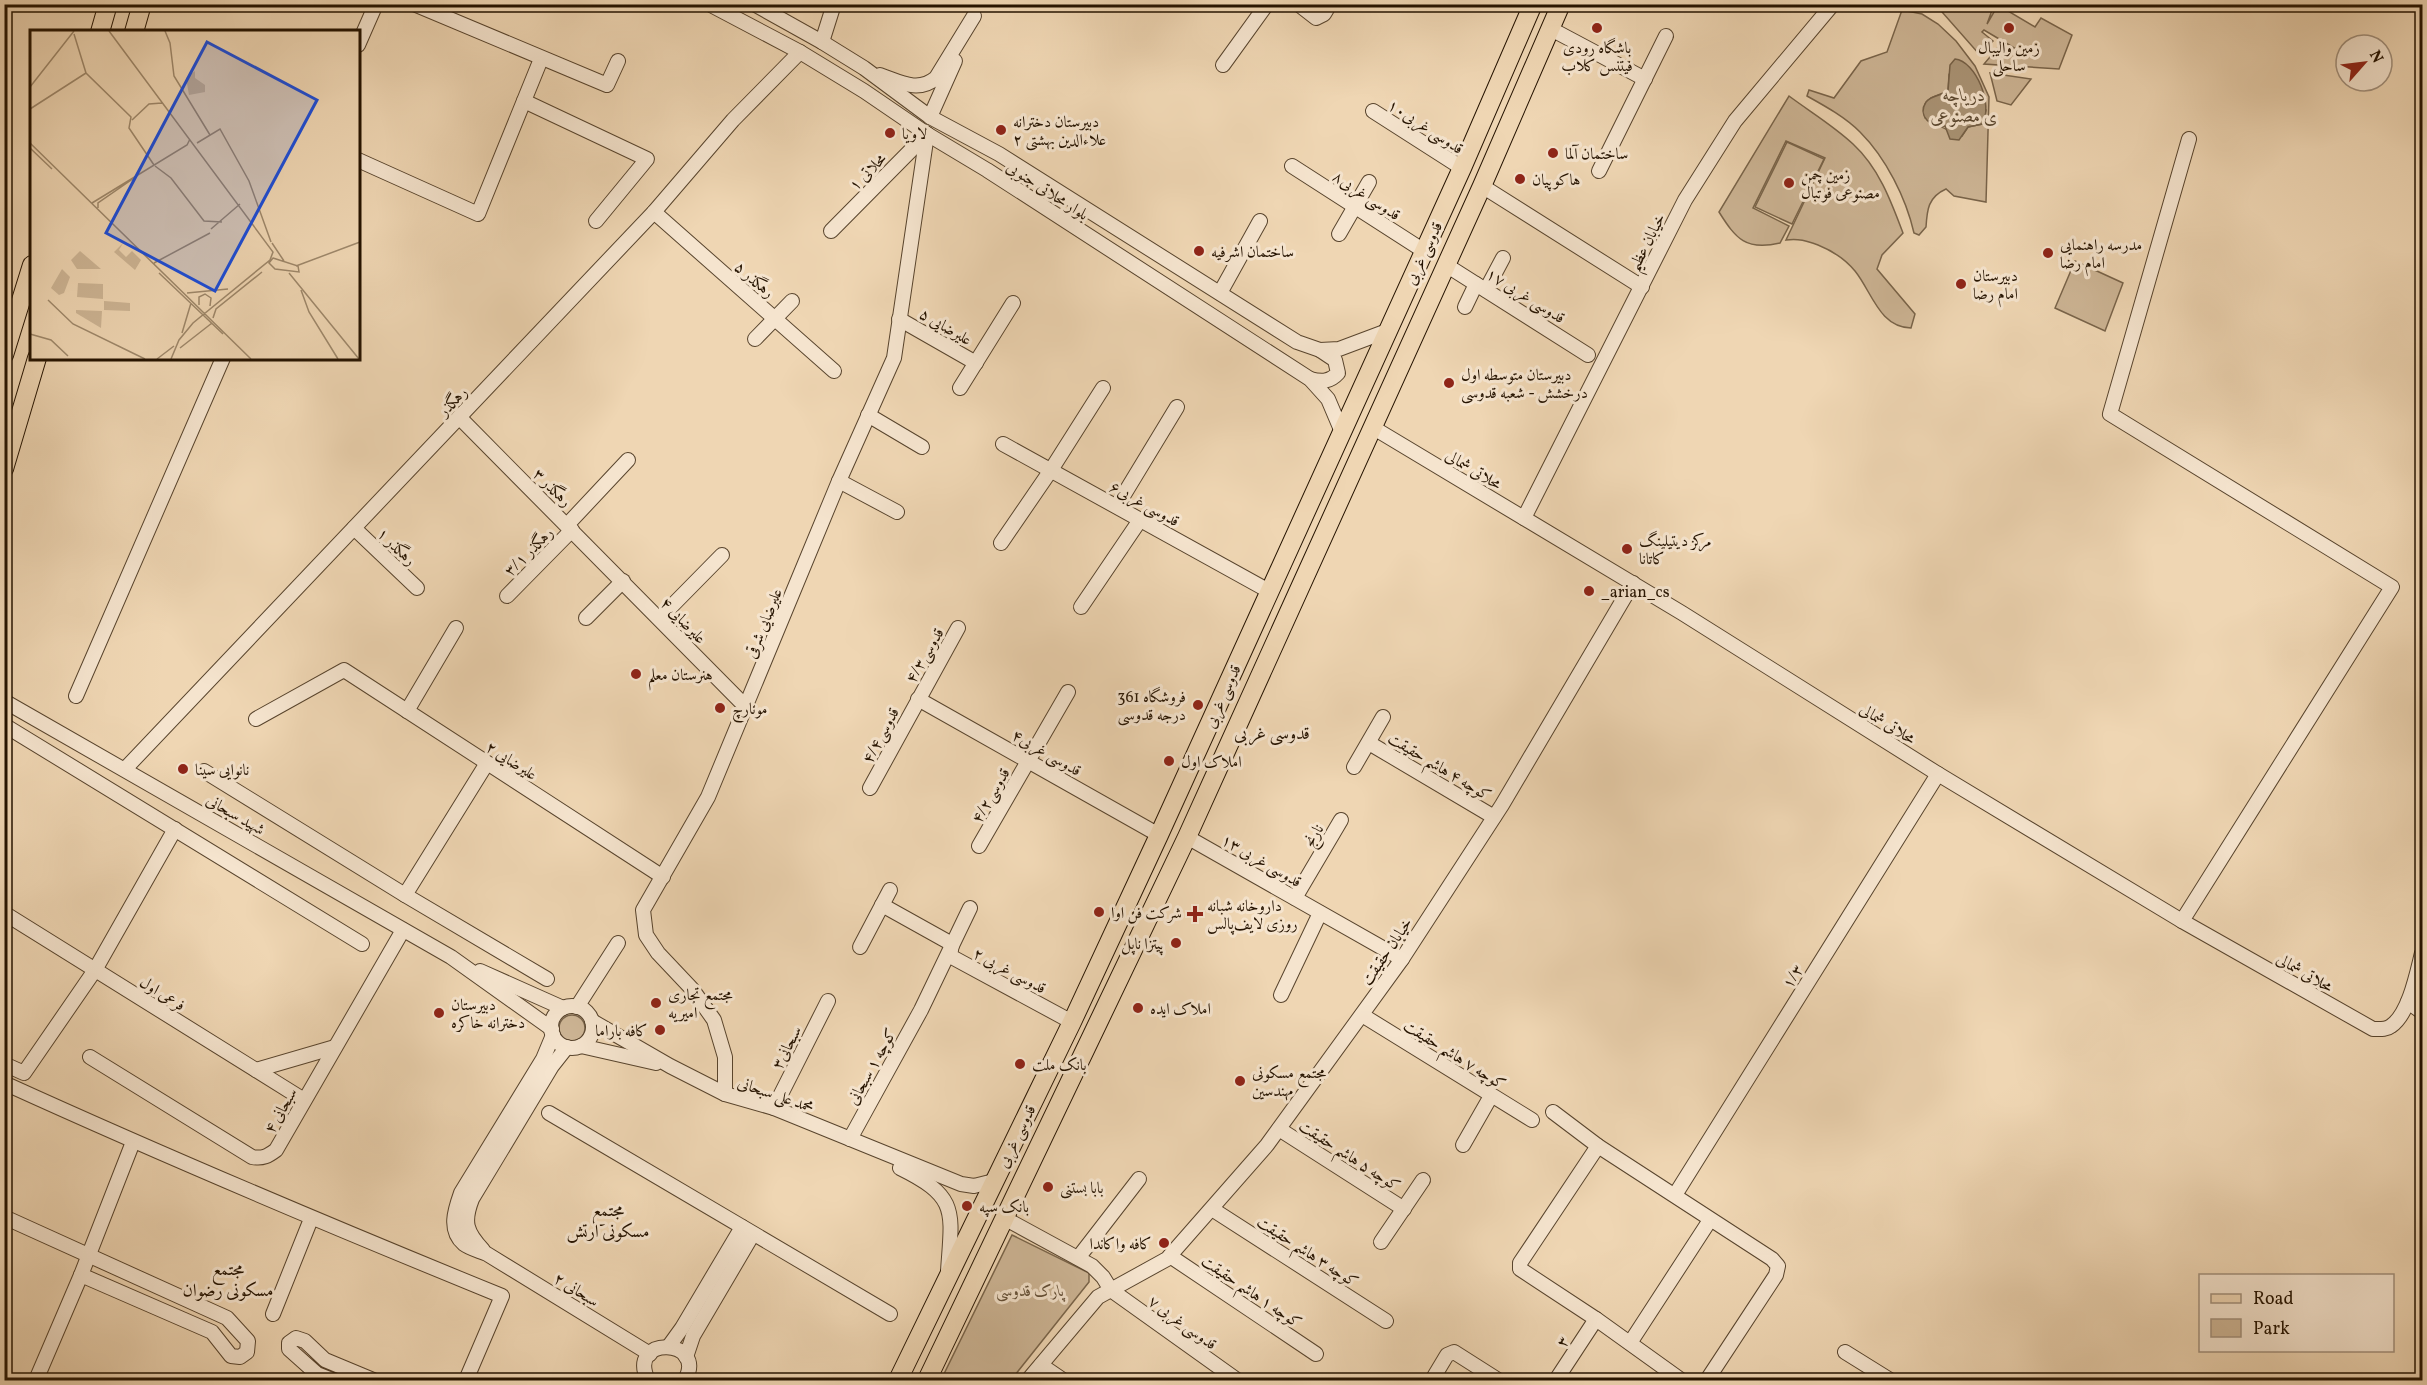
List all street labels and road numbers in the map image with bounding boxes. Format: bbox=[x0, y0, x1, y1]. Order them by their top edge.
street label: قدوسی غربی۱۰ bbox=[1383, 95, 1467, 160]
street label: ۱ محلاتی bbox=[845, 148, 892, 196]
street label: بلوار محلاتی جنوبی bbox=[1002, 157, 1092, 226]
street label: قدوسی غربی۸ bbox=[1328, 167, 1404, 227]
street label: خیابان عظیم bbox=[1624, 210, 1675, 278]
street label: قدوسی غربی bbox=[1401, 219, 1449, 289]
street label: ۵ رهگذر bbox=[729, 257, 778, 304]
street label: ۱۷ قدوسی غربی bbox=[1481, 264, 1569, 330]
street label: ۵ علیرضایی bbox=[915, 304, 975, 352]
street label: رهگذر bbox=[432, 383, 473, 424]
street label: محلاتی شمالی bbox=[1441, 445, 1505, 496]
street label: ۳ رهگذر bbox=[527, 464, 576, 513]
street label: قدوسی غربی۶ bbox=[1105, 477, 1183, 533]
street label: ۱ رهگذر bbox=[371, 523, 420, 571]
street label: ۳/۱ رهگذر bbox=[500, 523, 559, 582]
street label: علیرضایی شرقی bbox=[741, 585, 789, 662]
street label: ۴ علیرضایی bbox=[655, 593, 710, 650]
street label: قدوسی۴/۳ bbox=[901, 624, 950, 688]
street label: قدوسی غربی bbox=[1200, 662, 1248, 732]
street label: محلاتی شمالی bbox=[1855, 699, 1919, 751]
street label: قدوسی۴/۴ bbox=[858, 704, 906, 768]
street label: قدوسی غربی۴ bbox=[1007, 725, 1085, 782]
street label: کوچه ۴ هاشم حقیقت bbox=[1381, 728, 1495, 811]
street label: ۲ علیرضایی bbox=[481, 737, 541, 787]
street label: قدوسی۴/۲ bbox=[967, 764, 1016, 828]
street label: شهید سبحانی bbox=[202, 790, 268, 841]
street label: نارنج bbox=[1299, 820, 1331, 852]
street label: ۱۳ قدوسی غربی bbox=[1217, 830, 1305, 894]
street label: خیابان حقیقت bbox=[1357, 914, 1419, 990]
street label: ۲ قدوسی غربی bbox=[969, 943, 1050, 1000]
street label: محلاتی شمالی bbox=[2272, 949, 2337, 999]
street label: ۱/۳ bbox=[1778, 961, 1810, 993]
street label: فرعی اول bbox=[135, 972, 189, 1017]
street label: کوچه ۷ هاشم حقیقت bbox=[1396, 1015, 1509, 1099]
street label: سبحانی۳ bbox=[767, 1022, 808, 1074]
street label: کوچه ۱ سبحانی bbox=[843, 1025, 903, 1109]
street label: محمد علی سبحانی bbox=[734, 1073, 816, 1119]
street label: سبحانی ۴ bbox=[260, 1084, 304, 1138]
street label: قدوسی غربی bbox=[993, 1102, 1042, 1172]
street label: کوچه ۵ هاشم حقیقت bbox=[1292, 1116, 1404, 1201]
street label: کوچه ۳ هاشم حقیقت bbox=[1250, 1212, 1362, 1297]
street label: کوچه ۱ هاشم حقیقت bbox=[1194, 1251, 1305, 1338]
street label: سبحانی ۲ bbox=[549, 1268, 603, 1313]
street label: ۷ قدوسی غربی bbox=[1143, 1291, 1221, 1356]
street label: ۳ bbox=[1552, 1332, 1575, 1352]

